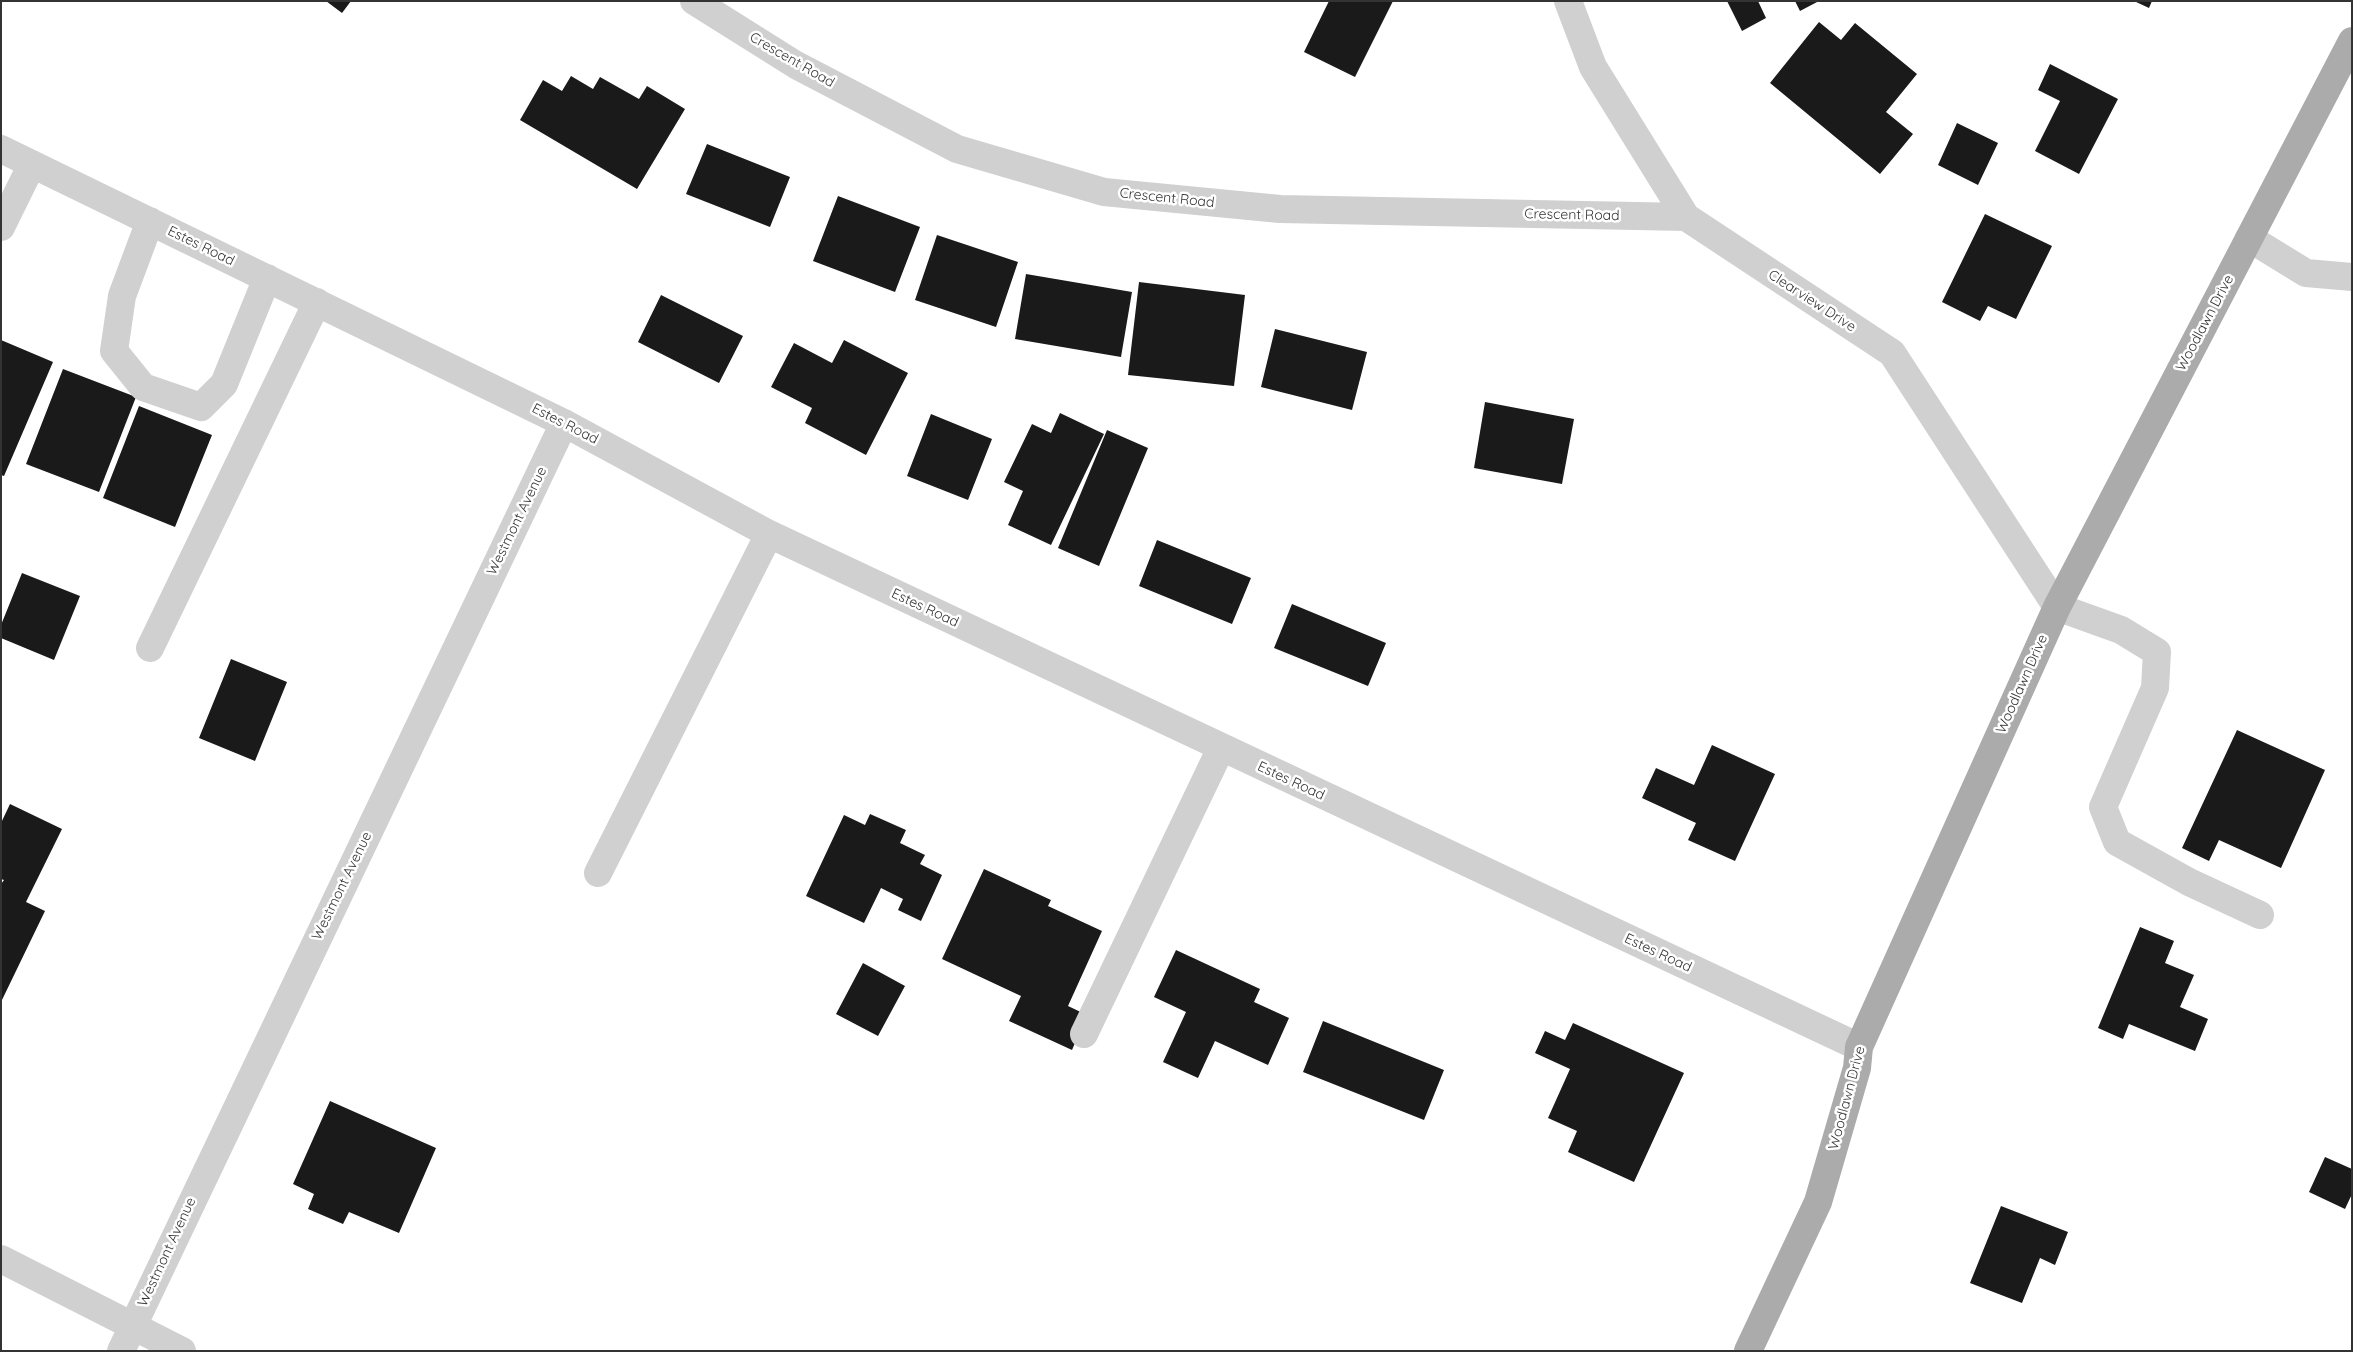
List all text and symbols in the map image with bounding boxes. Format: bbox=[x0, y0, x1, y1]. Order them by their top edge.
street label: Crescent Road bbox=[747, 29, 837, 91]
street label: Crescent Road bbox=[1119, 185, 1215, 211]
street label: Crescent Road bbox=[1524, 206, 1620, 224]
street label: Estes Road bbox=[165, 223, 237, 269]
street label: Clearview Drive bbox=[1765, 266, 1859, 336]
street label: Woodlawn Drive bbox=[2173, 272, 2237, 374]
street label: Estes Road bbox=[529, 400, 601, 448]
street label: Westmont Avenue bbox=[484, 464, 550, 578]
street label: Estes Road bbox=[889, 585, 961, 631]
street label: Woodlawn Drive bbox=[1993, 632, 2051, 736]
street label: Estes Road bbox=[1255, 758, 1327, 804]
street label: Westmont Avenue bbox=[309, 829, 375, 943]
street label: Estes Road bbox=[1622, 930, 1694, 976]
street label: Woodlawn Drive bbox=[1825, 1044, 1869, 1152]
street label: Westmont Avenue bbox=[134, 1195, 200, 1309]

